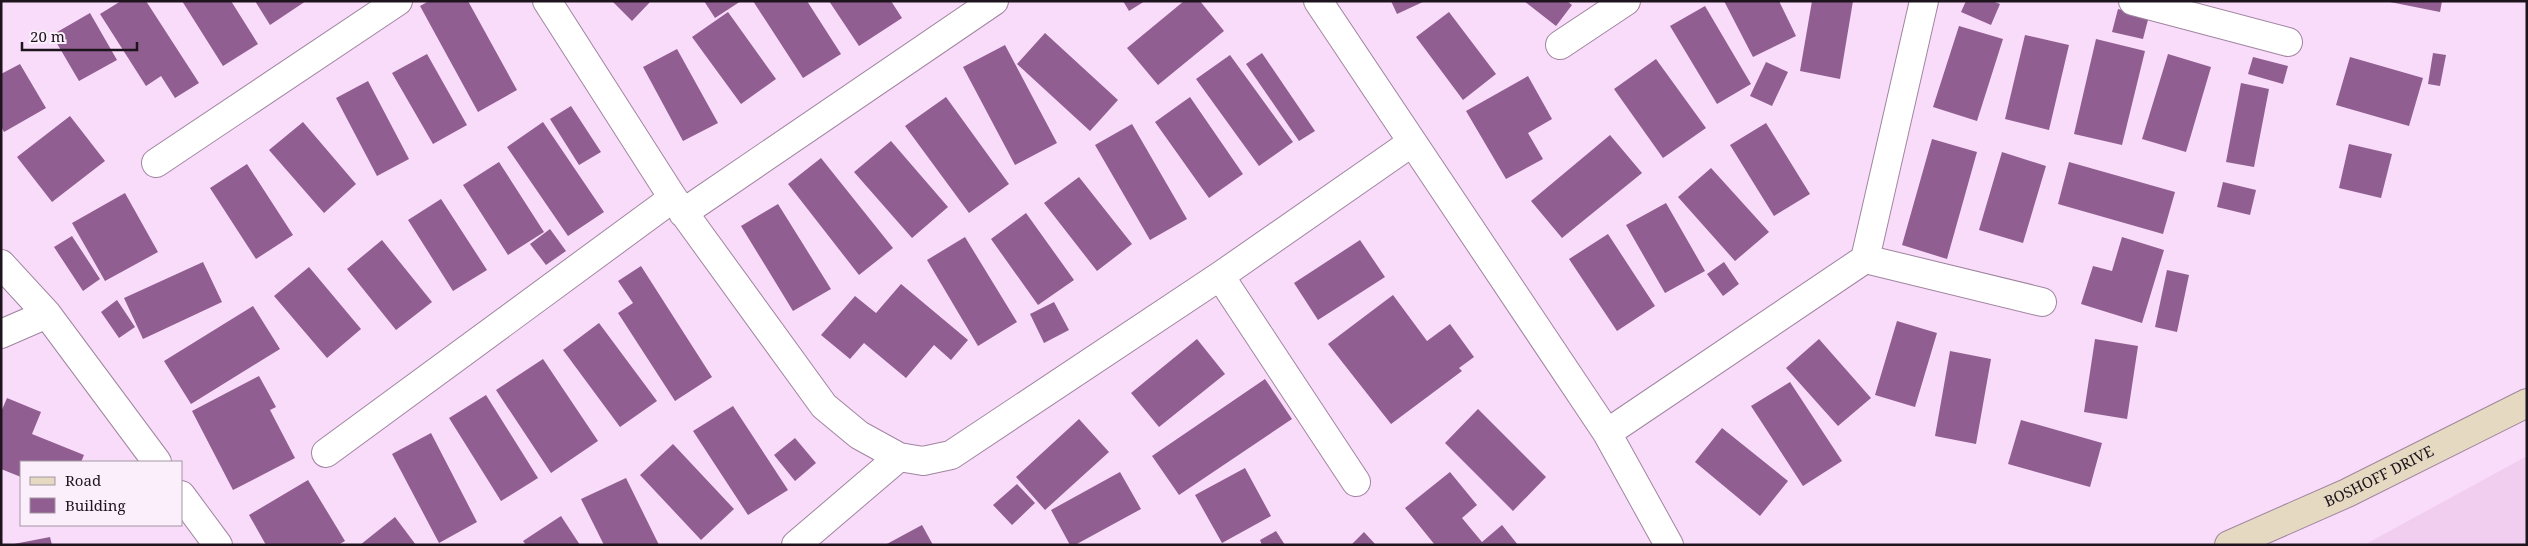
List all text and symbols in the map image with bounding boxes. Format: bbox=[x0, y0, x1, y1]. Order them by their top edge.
scale bar bbox=[22, 20, 138, 52]
text: 20 m bbox=[30, 26, 65, 46]
street label: BOSHOFF DRIVE bbox=[2321, 440, 2437, 511]
legend bbox=[20, 461, 182, 526]
text: Road bbox=[65, 470, 101, 490]
text: Building bbox=[65, 495, 126, 515]

